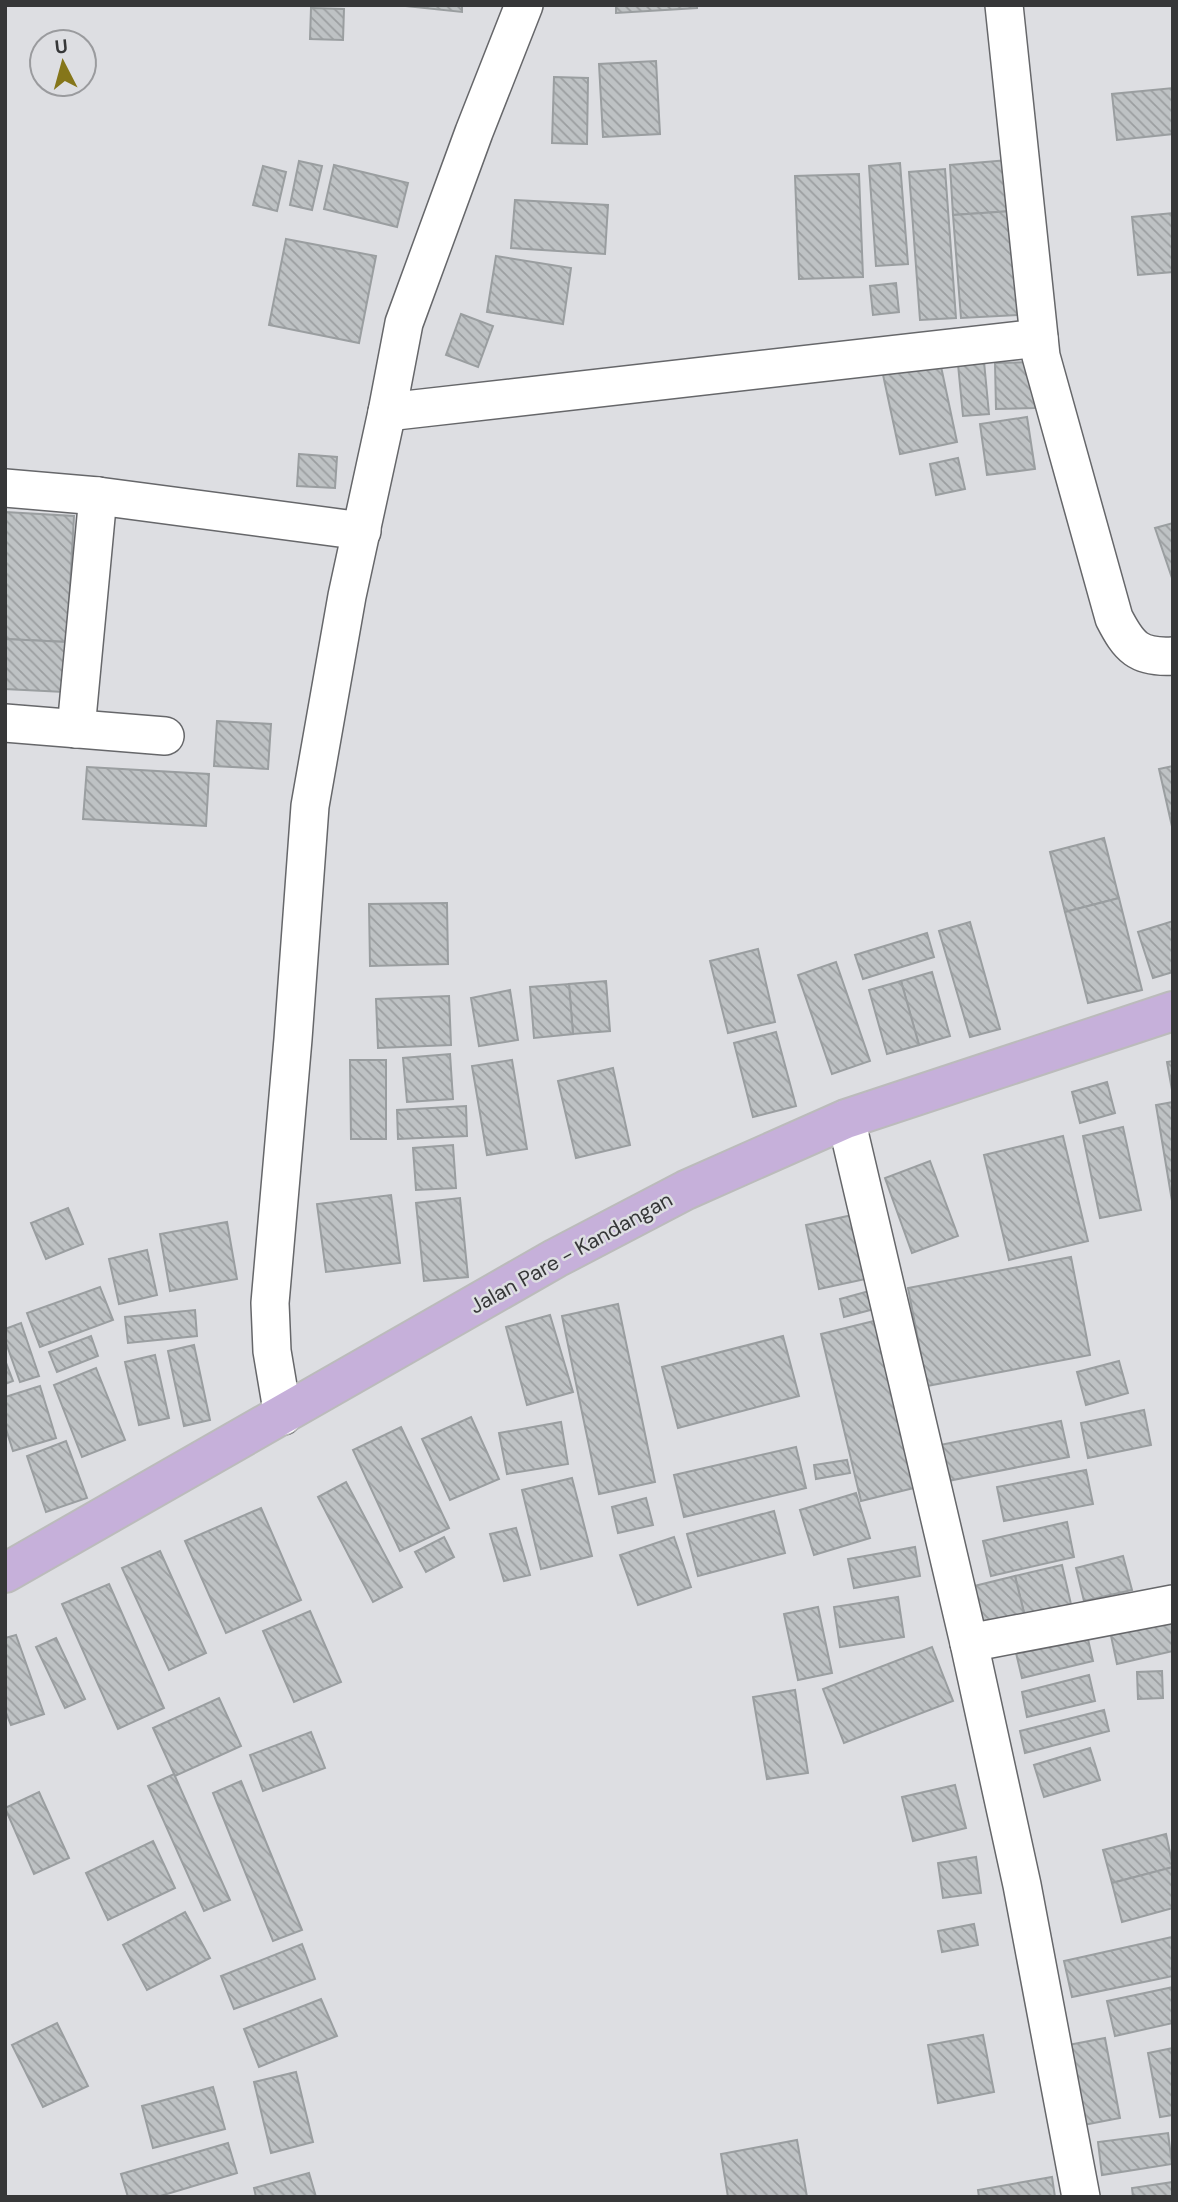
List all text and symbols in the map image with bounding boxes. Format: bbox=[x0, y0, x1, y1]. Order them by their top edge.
north arrow bbox=[28, 28, 98, 98]
text: U bbox=[53, 33, 69, 60]
street label: Jalan Pare - Kandangan bbox=[465, 1186, 677, 1320]

